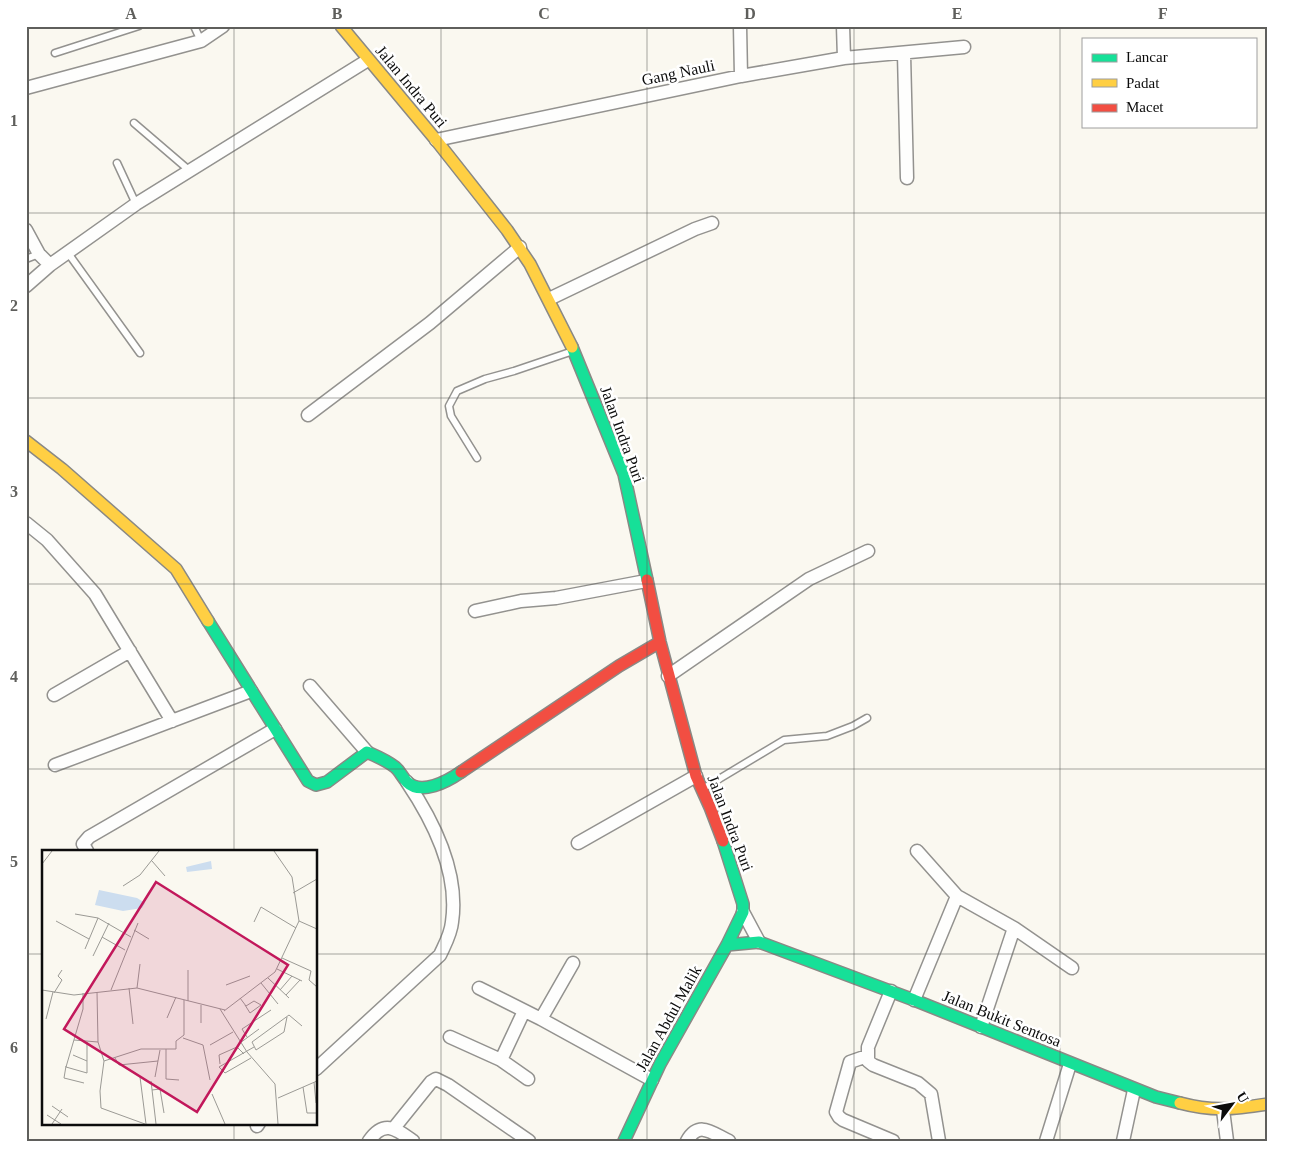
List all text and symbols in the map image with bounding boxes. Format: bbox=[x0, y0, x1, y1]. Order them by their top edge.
text: A bbox=[125, 5, 137, 22]
text: B bbox=[332, 5, 343, 22]
text: C bbox=[538, 5, 550, 22]
text: D bbox=[744, 5, 756, 22]
text: E bbox=[952, 5, 962, 22]
text: F bbox=[1158, 5, 1168, 22]
legend bbox=[1082, 38, 1256, 128]
street label: Jalan Indra Puri bbox=[373, 42, 451, 131]
text: Lancar bbox=[1126, 49, 1168, 65]
street label: Gang Nauli bbox=[640, 56, 717, 89]
text: Padat bbox=[1126, 75, 1160, 91]
text: Macet bbox=[1126, 99, 1164, 115]
text: 1 bbox=[10, 112, 18, 129]
text: 2 bbox=[10, 297, 18, 314]
street label: Jalan Indra Puri bbox=[597, 384, 648, 485]
text: 3 bbox=[10, 483, 18, 500]
text: 4 bbox=[10, 668, 18, 685]
street label: Jalan Indra Puri bbox=[704, 773, 757, 874]
inset map bbox=[42, 850, 318, 1124]
text: 5 bbox=[10, 853, 18, 870]
street label: Jalan Abdul Malik bbox=[632, 962, 705, 1074]
street label: Jalan Bukit Sentosa bbox=[940, 987, 1064, 1050]
text: 6 bbox=[10, 1039, 18, 1056]
north arrow bbox=[1206, 1080, 1256, 1130]
text: U bbox=[1234, 1089, 1252, 1106]

